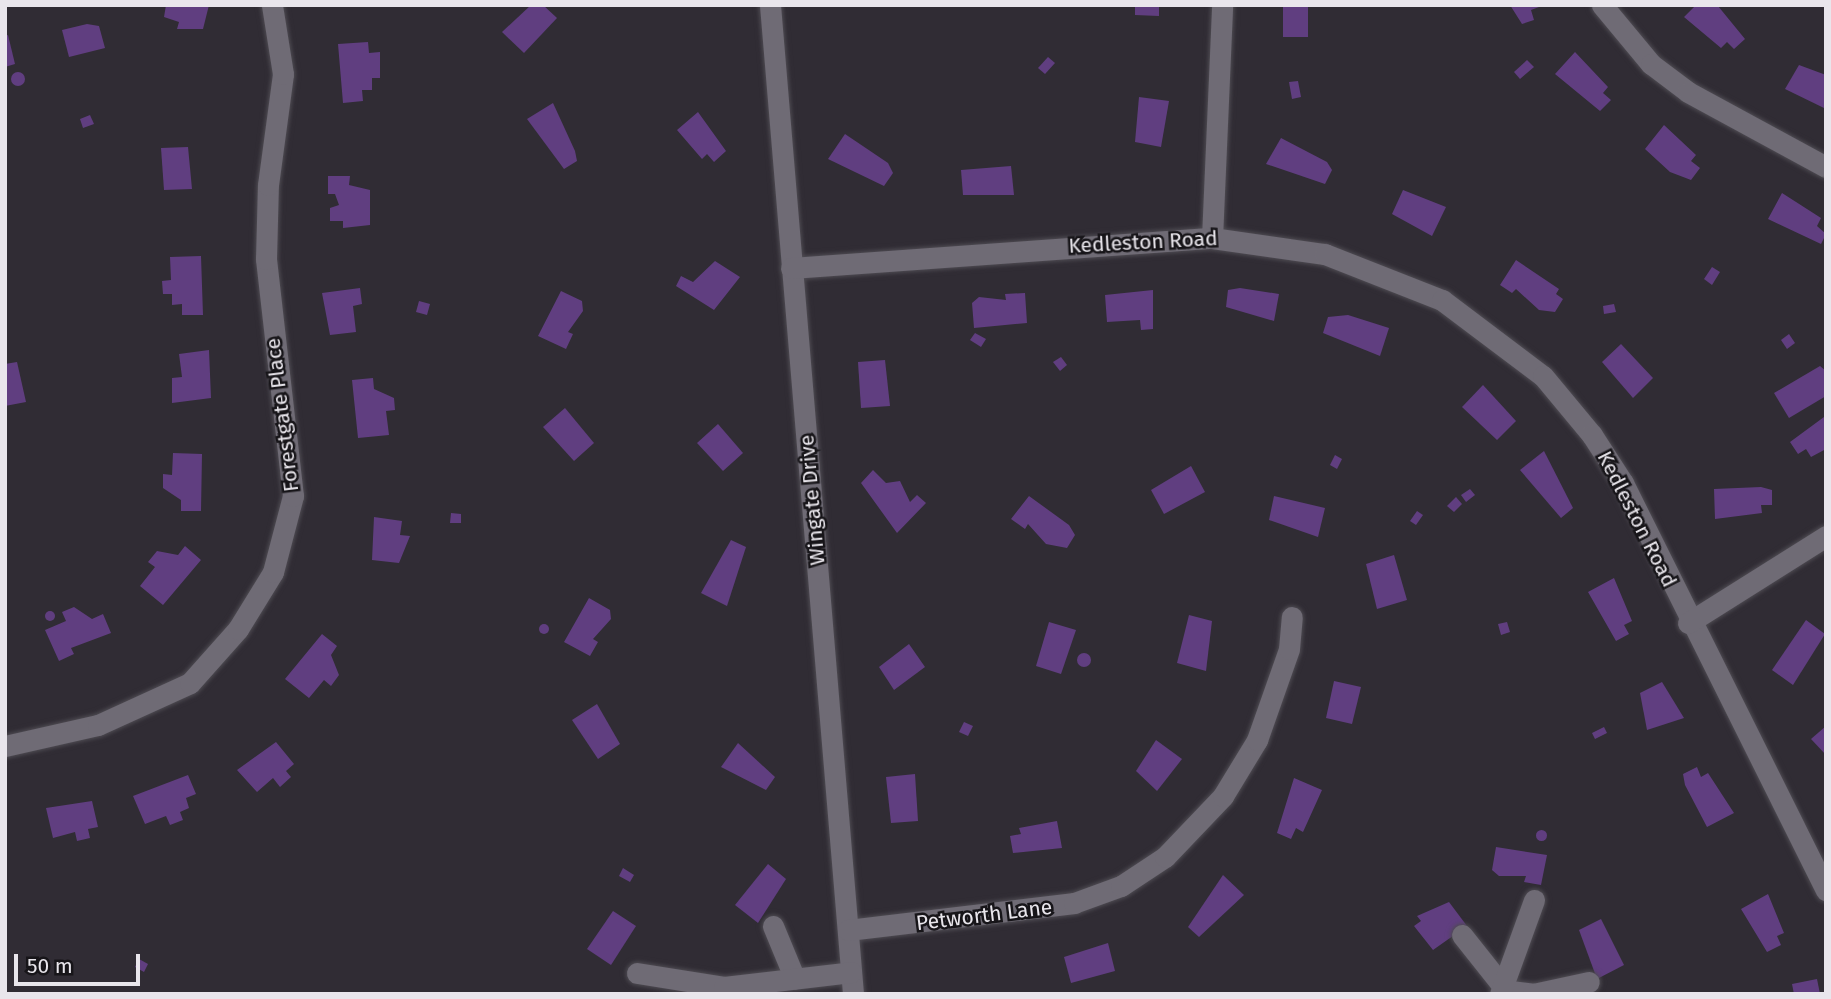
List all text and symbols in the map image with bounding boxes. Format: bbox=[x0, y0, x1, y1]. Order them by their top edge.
street label: Kedleston Road bbox=[1068, 226, 1218, 258]
street label: Forestgate Place bbox=[260, 337, 304, 493]
street label: Wingate Drive bbox=[794, 434, 830, 566]
street label: Kedleston Road bbox=[1592, 447, 1682, 591]
street label: Petworth Lane bbox=[915, 894, 1053, 936]
scale bar bbox=[18, 940, 144, 984]
text: 50 m bbox=[27, 953, 73, 979]

